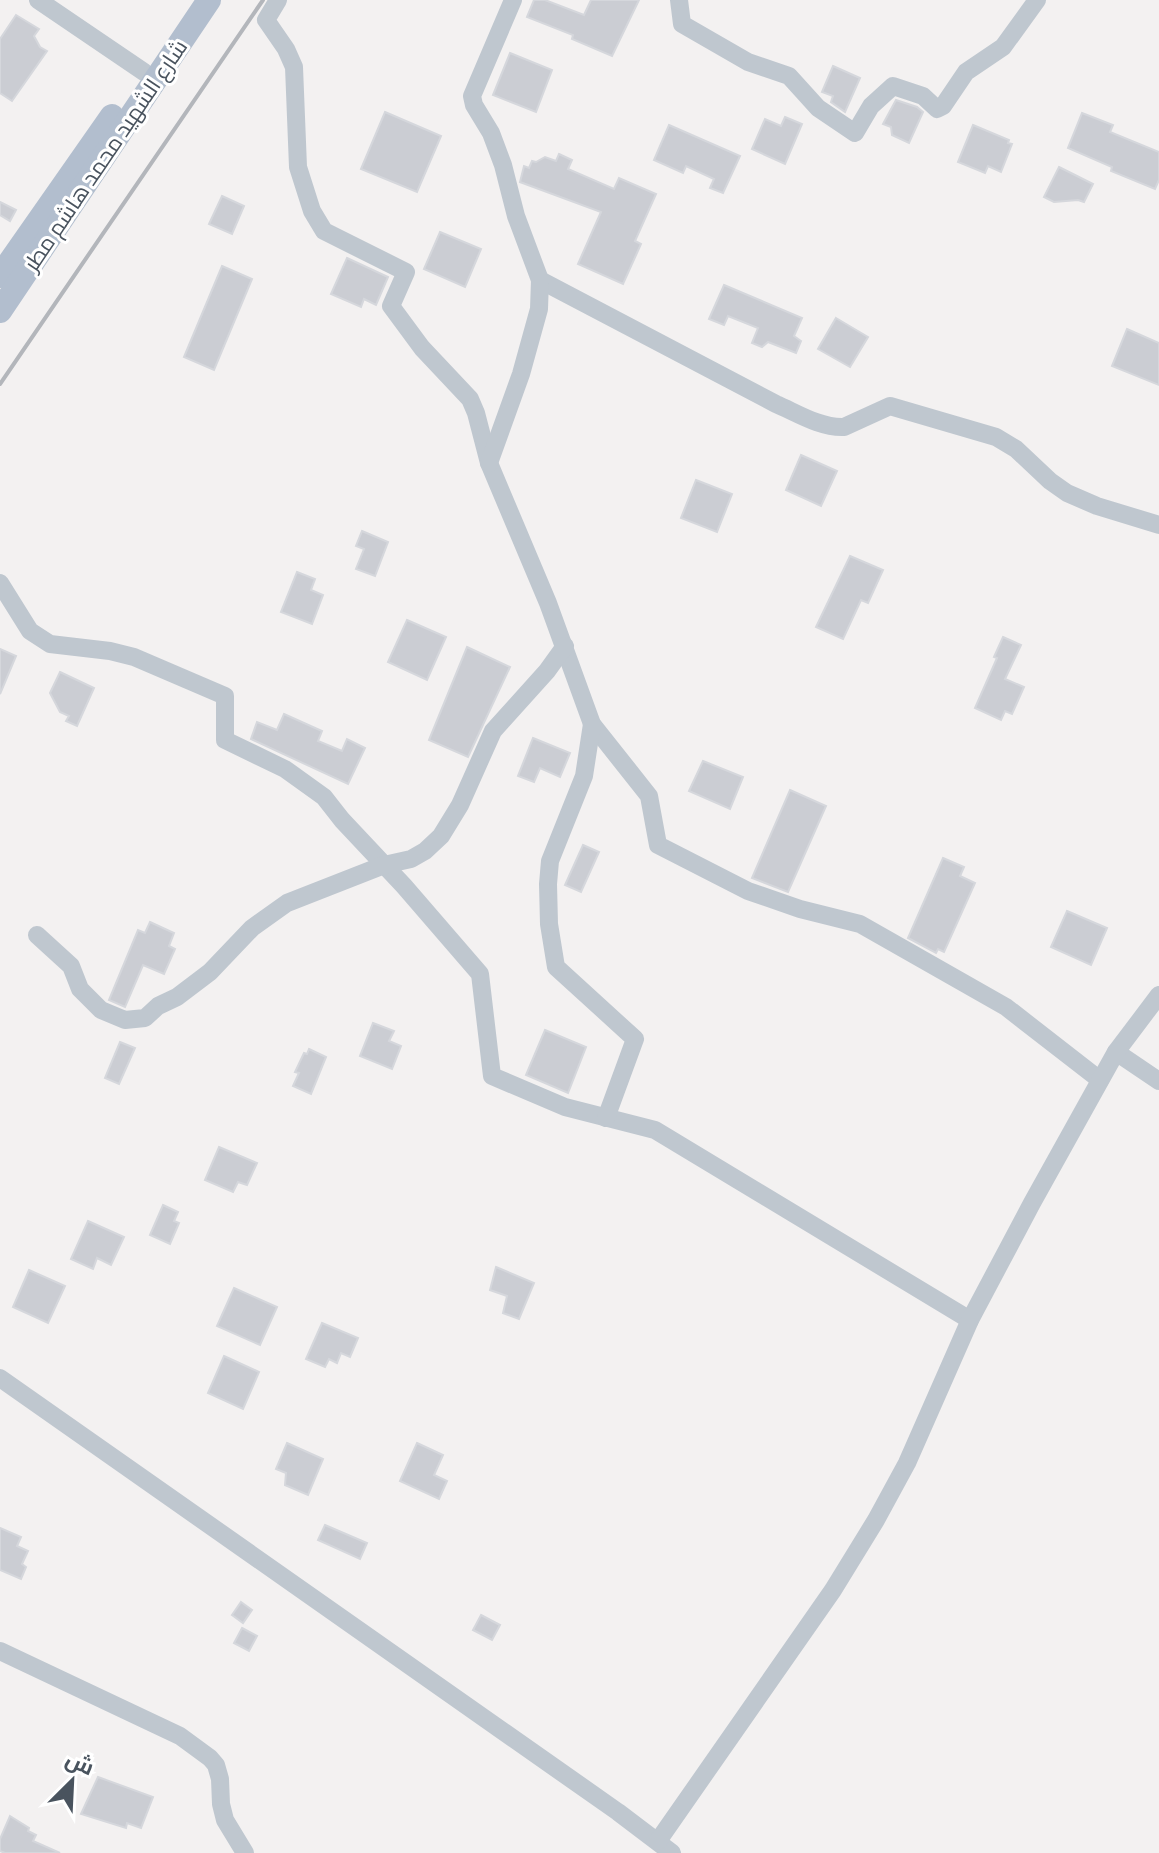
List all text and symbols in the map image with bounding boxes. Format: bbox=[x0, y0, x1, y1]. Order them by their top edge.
street label: شارع الشهيد محمد هاشم مطر bbox=[17, 34, 195, 279]
north arrow bbox=[32, 1741, 112, 1821]
text: ش bbox=[62, 1745, 98, 1781]

